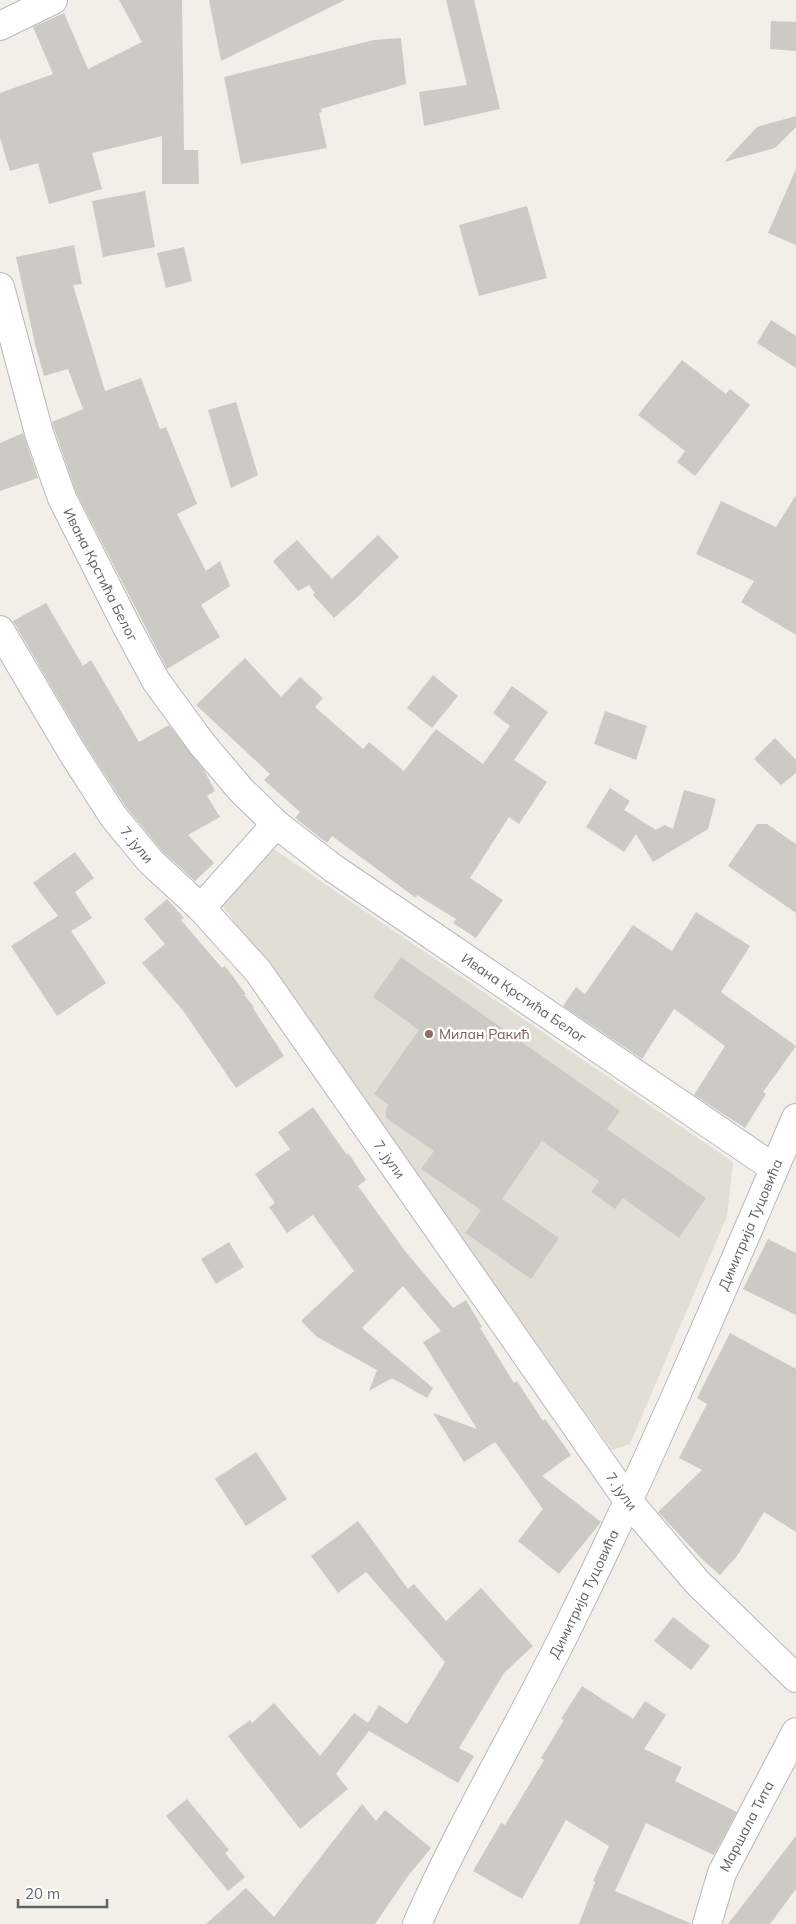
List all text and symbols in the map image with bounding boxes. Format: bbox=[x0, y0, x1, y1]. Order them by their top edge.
street label: Ивана Крстића Белог bbox=[59, 505, 142, 645]
street label: 7. јули bbox=[116, 823, 157, 867]
street label: Ивана Крстића Белог bbox=[458, 949, 591, 1047]
place label: Милан Ракић bbox=[439, 1025, 530, 1043]
marker: Милан Ракић bbox=[423, 1028, 435, 1040]
street label: 7. јули bbox=[370, 1137, 409, 1182]
street label: Димитрија Туцовића bbox=[714, 1156, 786, 1293]
street label: 7. јули bbox=[602, 1469, 641, 1514]
street label: Димитрија Туцовића bbox=[545, 1526, 623, 1661]
street label: Маршала Тита bbox=[715, 1778, 778, 1875]
scale bar bbox=[18, 1876, 106, 1908]
text: 20 m bbox=[25, 1884, 60, 1903]

